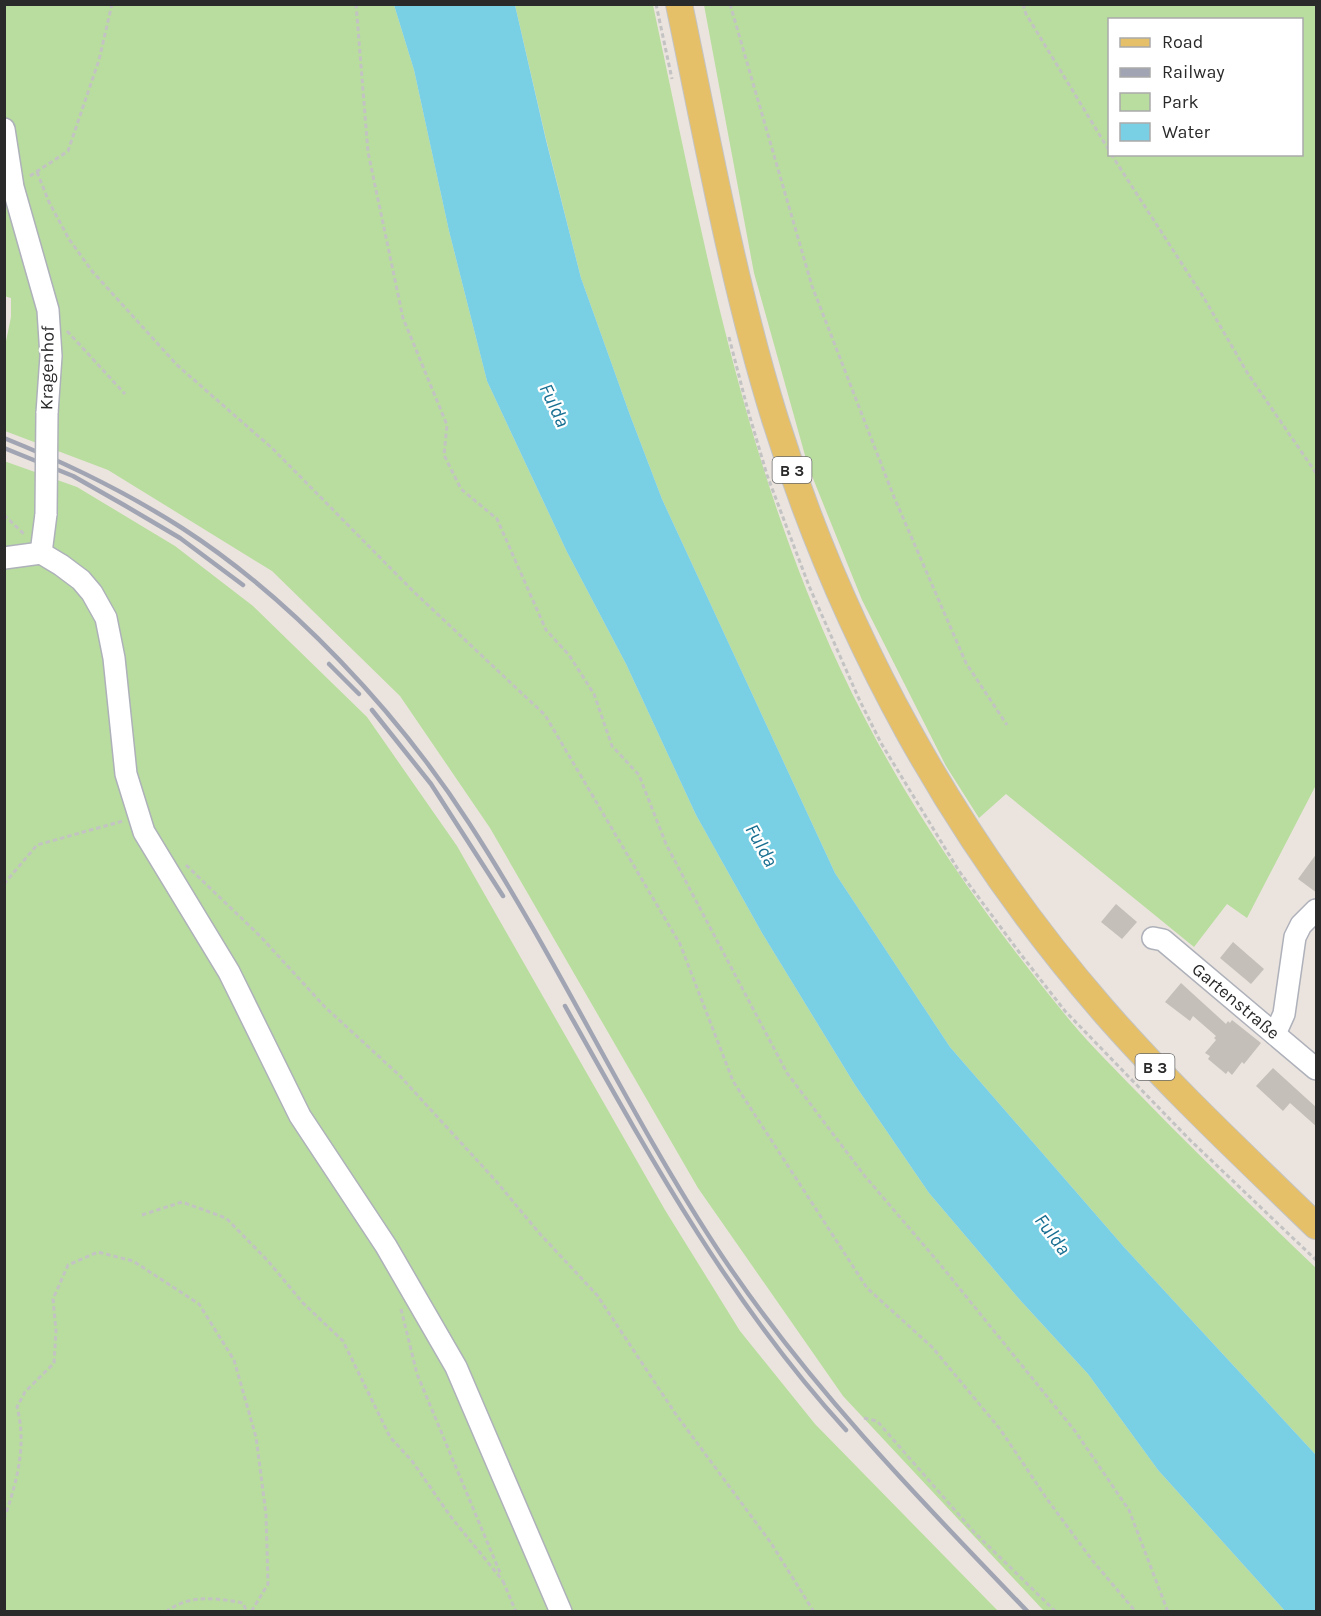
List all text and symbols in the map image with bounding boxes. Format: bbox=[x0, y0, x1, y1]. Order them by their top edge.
legend bbox=[1108, 18, 1303, 156]
text: Road bbox=[1162, 31, 1203, 53]
text: Railway bbox=[1162, 61, 1225, 83]
text: Park bbox=[1162, 91, 1199, 113]
text: Water bbox=[1162, 121, 1210, 143]
street label: Kragenhof bbox=[35, 325, 59, 410]
water label: Fulda bbox=[534, 380, 575, 431]
road number: B 3 bbox=[772, 457, 812, 483]
water label: Fulda bbox=[740, 820, 783, 871]
street label: Gartenstraße bbox=[1188, 958, 1284, 1044]
road number: B 3 bbox=[1136, 1054, 1174, 1080]
water label: Fulda bbox=[1030, 1209, 1076, 1259]

